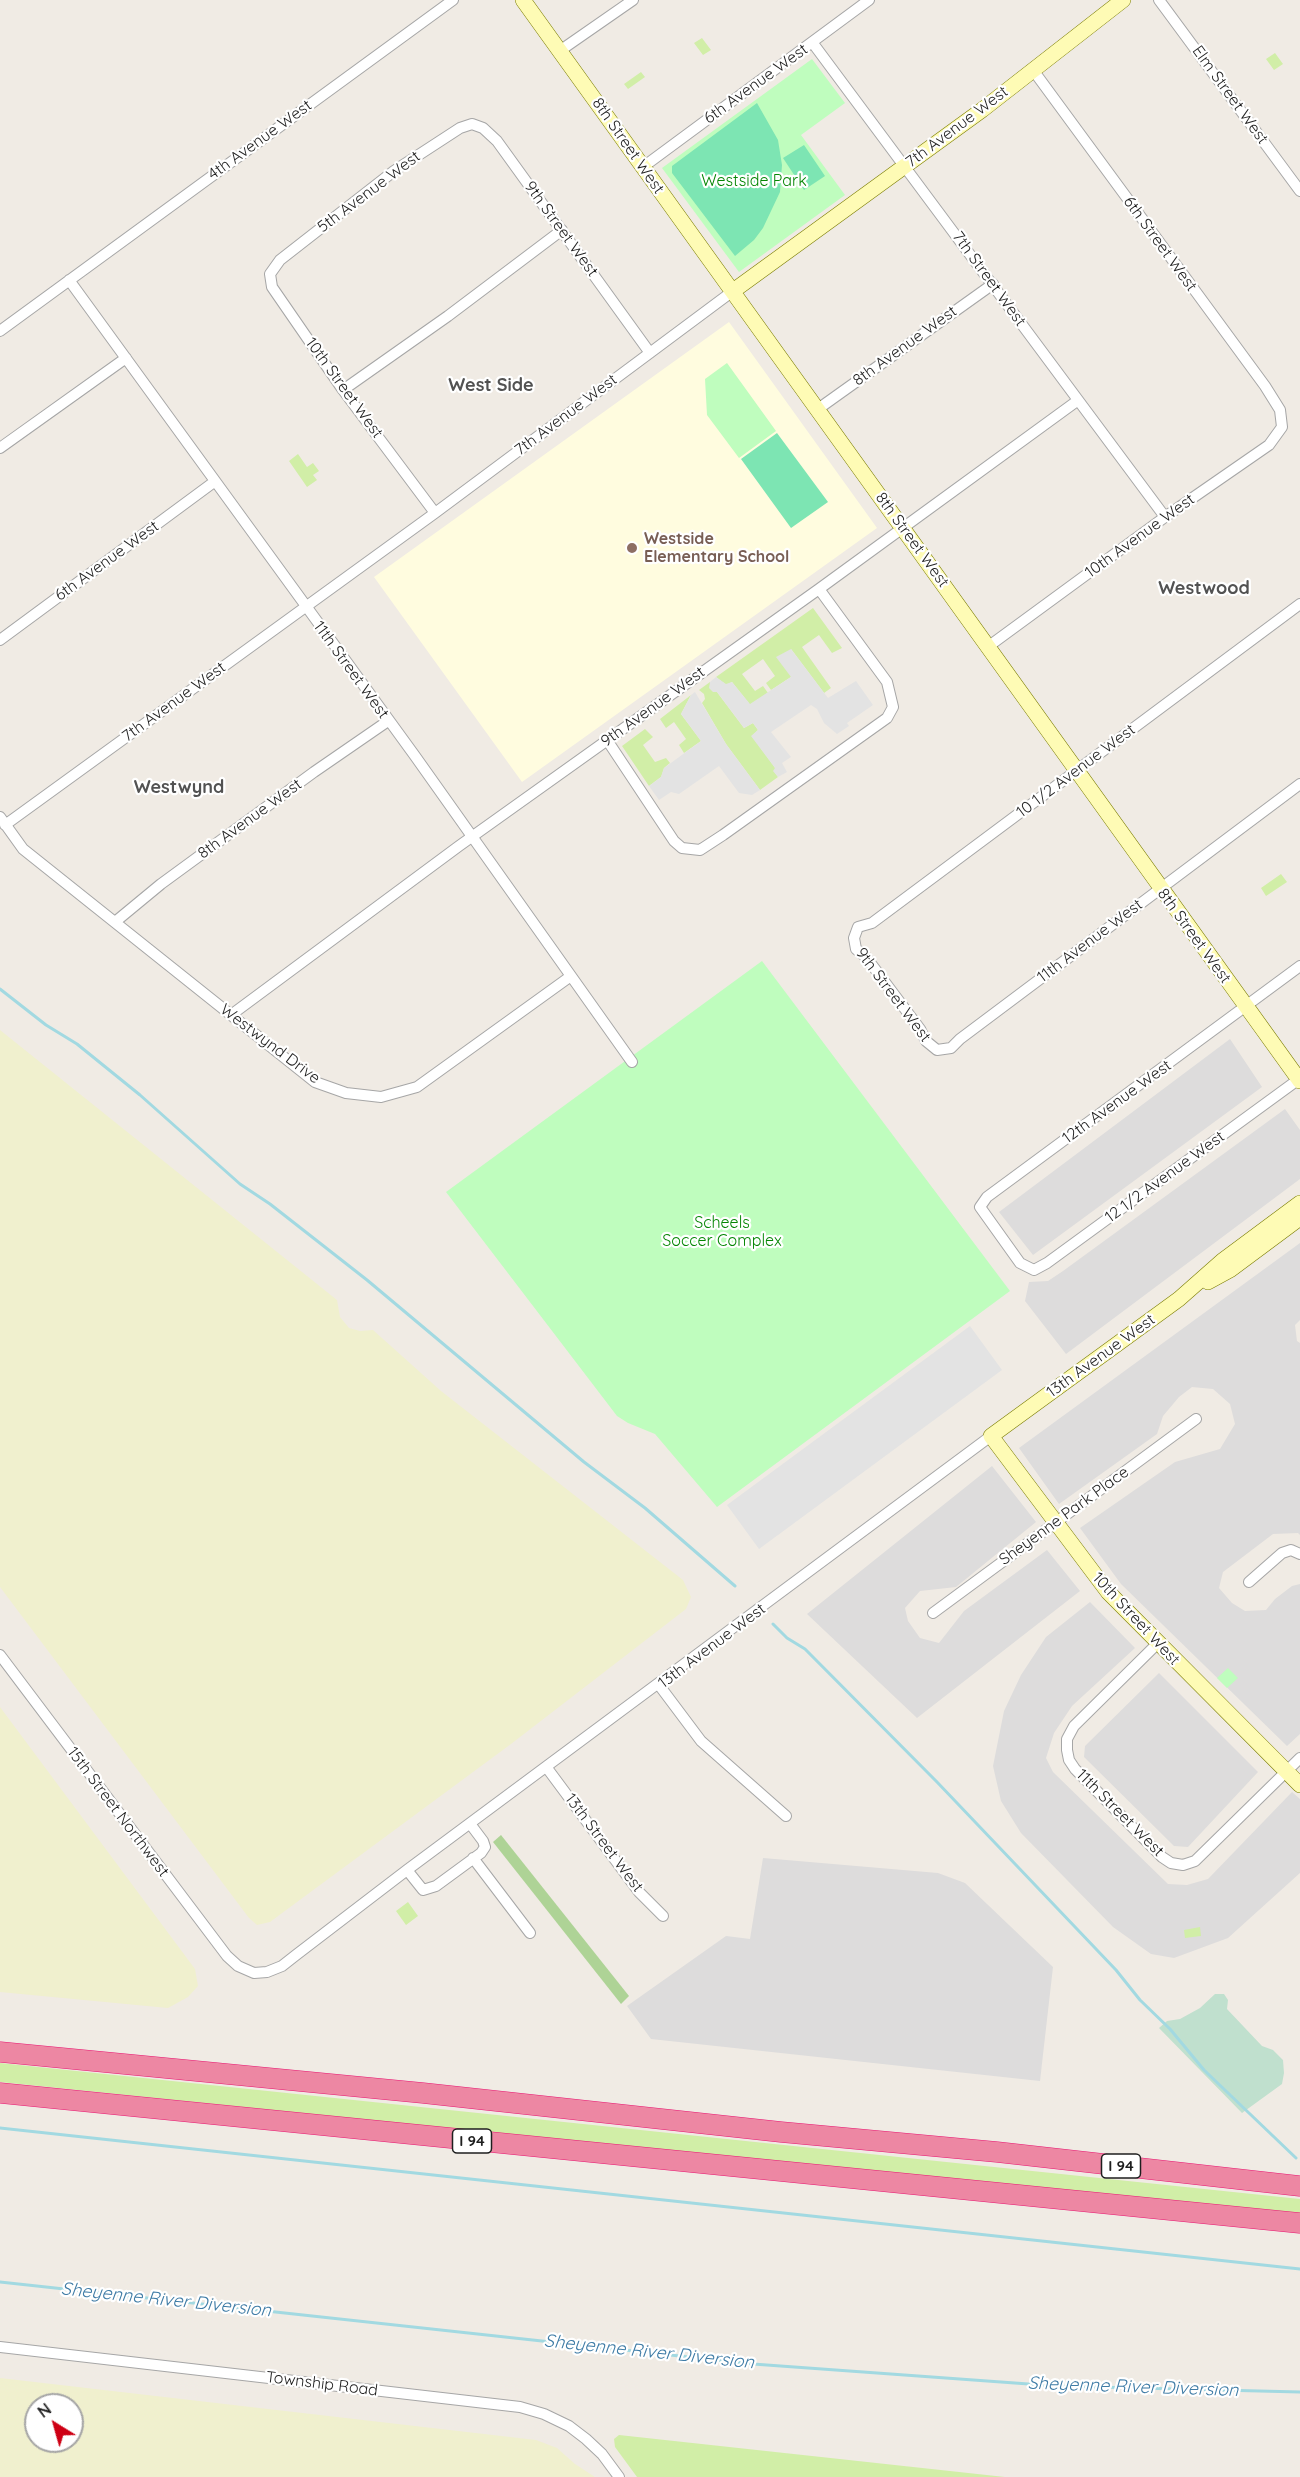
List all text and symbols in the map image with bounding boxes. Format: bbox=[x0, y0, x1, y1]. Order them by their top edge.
street label: 6th Avenue West bbox=[700, 40, 812, 128]
street label: Elm Street West bbox=[1188, 42, 1272, 148]
street label: 7th Avenue West bbox=[902, 82, 1012, 172]
street label: 8th Street West bbox=[588, 94, 668, 198]
street label: 4th Avenue West bbox=[204, 96, 316, 184]
street label: 5th Avenue West bbox=[314, 147, 424, 237]
park label: Westside Park bbox=[701, 171, 807, 191]
street label: 9th Street West bbox=[520, 178, 602, 280]
street label: 6th Street West bbox=[1119, 193, 1201, 295]
street label: 7th Street West bbox=[948, 228, 1030, 330]
street label: 8th Avenue West bbox=[849, 302, 961, 390]
street label: 10th Street West bbox=[301, 334, 387, 442]
street label: 7th Avenue West bbox=[511, 370, 621, 460]
district label: West Side bbox=[448, 375, 534, 397]
street label: 8th Street West bbox=[871, 489, 953, 591]
street label: 10th Avenue West bbox=[1082, 490, 1198, 582]
street label: 6th Avenue West bbox=[51, 517, 163, 605]
place label: Westside Elementary School bbox=[644, 529, 789, 567]
marker: Westside Elementary School bbox=[625, 541, 639, 555]
district label: Westwood bbox=[1158, 578, 1250, 600]
street label: 11th Street West bbox=[309, 617, 393, 723]
street label: 7th Avenue West bbox=[118, 658, 230, 746]
street label: 9th Avenue West bbox=[597, 663, 709, 751]
street label: 10 1/2 Avenue West bbox=[1013, 720, 1139, 822]
street label: 8th Avenue West bbox=[194, 775, 306, 863]
district label: Westwynd bbox=[134, 777, 224, 799]
street label: 8th Street West bbox=[1153, 885, 1235, 987]
street label: 11th Avenue West bbox=[1034, 895, 1146, 987]
street label: 9th Street West bbox=[851, 944, 935, 1046]
street label: Westwynd Drive bbox=[216, 1000, 324, 1088]
street label: 12th Avenue West bbox=[1059, 1056, 1175, 1148]
street label: 12 1/2 Avenue West bbox=[1102, 1127, 1228, 1227]
park label: Scheels Soccer Complex bbox=[662, 1213, 782, 1251]
street label: 13th Avenue West bbox=[1043, 1310, 1159, 1402]
street label: Sheyenne Park Place bbox=[995, 1463, 1133, 1569]
street label: 10th Street West bbox=[1088, 1569, 1184, 1669]
street label: 13th Avenue West bbox=[655, 1599, 769, 1693]
street label: 15th Street Northwest bbox=[63, 1743, 173, 1881]
street label: 11th Street West bbox=[1072, 1765, 1168, 1861]
street label: 13th Street West bbox=[561, 1790, 647, 1896]
road number: I 94 bbox=[452, 2129, 492, 2153]
road number: I 94 bbox=[1102, 2154, 1140, 2178]
water label: Sheyenne River Diversion bbox=[60, 2278, 272, 2322]
water label: Sheyenne River Diversion bbox=[543, 2330, 755, 2374]
street label: Township Road bbox=[265, 2368, 379, 2400]
water label: Sheyenne River Diversion bbox=[1027, 2373, 1239, 2401]
north arrow bbox=[24, 2393, 84, 2453]
text: N bbox=[34, 2399, 55, 2422]

